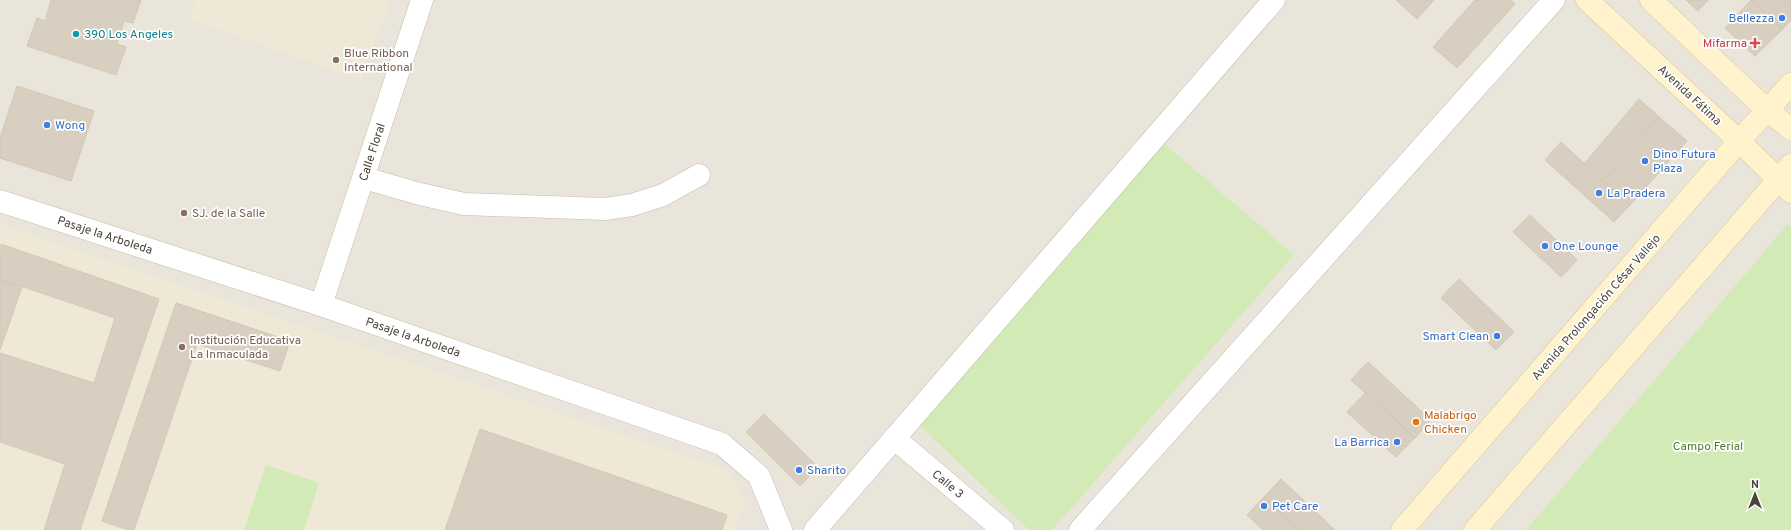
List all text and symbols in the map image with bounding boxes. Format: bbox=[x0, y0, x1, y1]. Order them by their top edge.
place label: Bellezza bbox=[1729, 11, 1774, 27]
marker: Bellezza bbox=[1777, 13, 1787, 23]
place label: 390 Los Angeles bbox=[84, 27, 173, 43]
marker: 390 Los Angeles bbox=[71, 29, 81, 39]
place label: Mifarma bbox=[1703, 36, 1747, 52]
marker: Mifarma bbox=[1750, 38, 1760, 48]
place label: Blue Ribbon International bbox=[344, 46, 413, 76]
marker: Blue Ribbon International bbox=[331, 55, 341, 65]
street label: Avenida Fátima bbox=[1654, 62, 1725, 130]
place label: Wong bbox=[55, 118, 85, 134]
marker: Wong bbox=[42, 120, 52, 130]
street label: Calle Floral bbox=[356, 121, 390, 183]
place label: Dino Futura Plaza bbox=[1653, 147, 1716, 177]
marker: Dino Futura Plaza bbox=[1640, 156, 1650, 166]
place label: La Pradera bbox=[1607, 186, 1665, 202]
marker: La Pradera bbox=[1594, 188, 1604, 198]
place label: SJ. de la Salle bbox=[192, 206, 265, 222]
marker: SJ. de la Salle bbox=[179, 208, 189, 218]
street label: Pasaje la Arboleda bbox=[55, 213, 154, 259]
street label: Avenida Prolongación César Vallejo bbox=[1529, 231, 1665, 384]
place label: One Lounge bbox=[1553, 239, 1618, 255]
marker: One Lounge bbox=[1540, 241, 1550, 251]
street label: Pasaje la Arboleda bbox=[363, 314, 462, 362]
place label: Smart Clean bbox=[1422, 329, 1489, 345]
marker: Smart Clean bbox=[1492, 331, 1502, 341]
place label: Institución Educativa La Inmaculada bbox=[190, 333, 301, 363]
marker: Institución Educativa La Inmaculada bbox=[177, 342, 187, 352]
place label: Malabrigo Chicken bbox=[1424, 408, 1477, 438]
marker: Malabrigo Chicken bbox=[1411, 417, 1421, 427]
place label: La Barrica bbox=[1334, 435, 1389, 451]
marker: La Barrica bbox=[1392, 437, 1402, 447]
park label: Campo Ferial bbox=[1673, 439, 1743, 455]
place label: Sharito bbox=[807, 463, 847, 479]
marker: Sharito bbox=[794, 465, 804, 475]
street label: Calle 3 bbox=[928, 467, 967, 503]
north arrow bbox=[1735, 474, 1775, 514]
text: N bbox=[1751, 478, 1759, 492]
place label: Pet Care bbox=[1272, 499, 1318, 515]
marker: Pet Care bbox=[1259, 501, 1269, 511]

